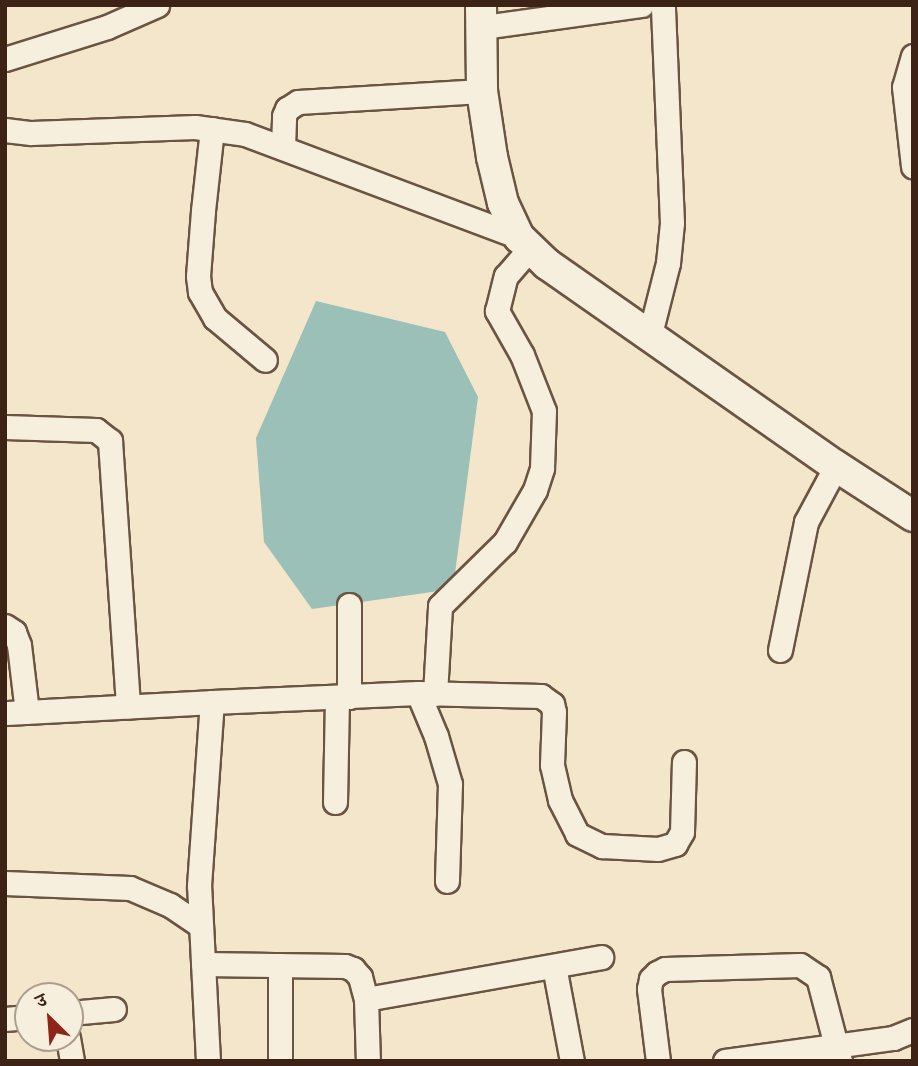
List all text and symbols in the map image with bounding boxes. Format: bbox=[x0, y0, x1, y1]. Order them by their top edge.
north arrow bbox=[14, 982, 84, 1052]
text: उ bbox=[31, 985, 51, 1015]

